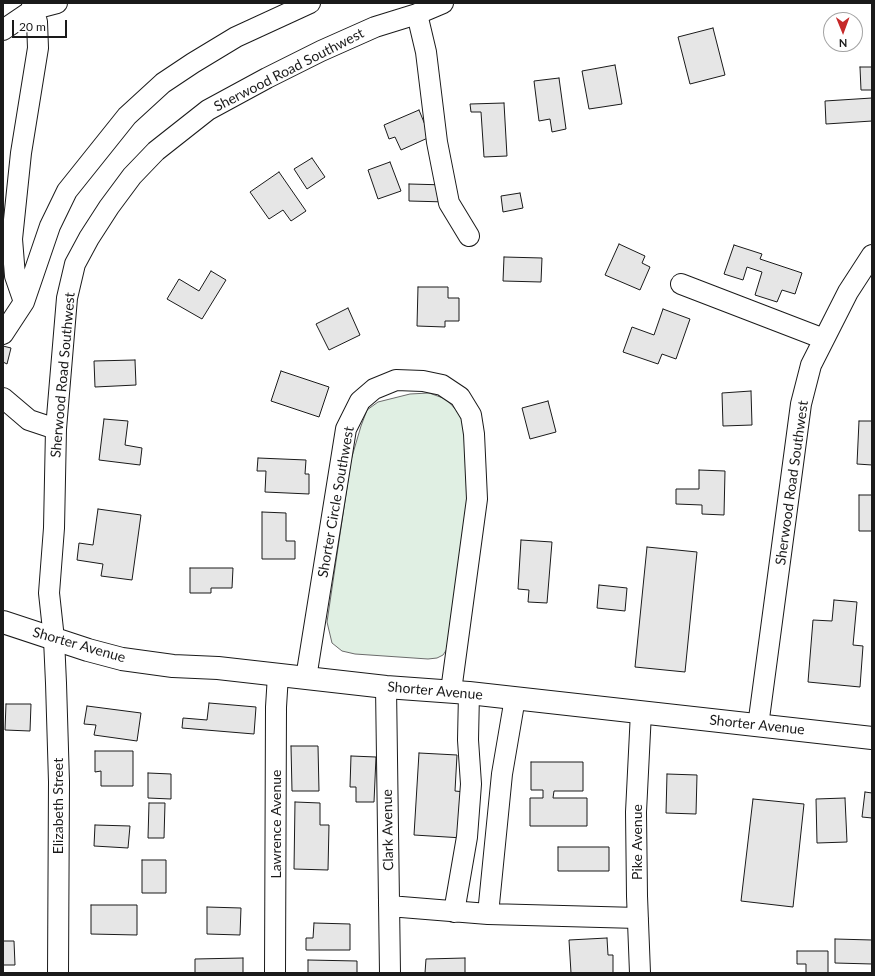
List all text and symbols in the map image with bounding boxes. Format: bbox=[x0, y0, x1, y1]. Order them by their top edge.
scale bar bbox=[14, 12, 69, 38]
north arrow bbox=[823, 12, 863, 52]
text: 20 m bbox=[19, 19, 46, 34]
street label: Sherwood Road Southwest bbox=[211, 25, 367, 115]
text: N bbox=[839, 37, 848, 50]
street label: Sherwood Road Southwest bbox=[47, 292, 79, 458]
street label: Sherwood Road Southwest bbox=[772, 400, 812, 566]
street label: Shorter Circle Southwest bbox=[314, 425, 358, 579]
street label: Shorter Avenue bbox=[31, 624, 127, 666]
street label: Shorter Avenue bbox=[387, 678, 483, 704]
street label: Shorter Avenue bbox=[709, 712, 805, 738]
street label: Elizabeth Street bbox=[50, 758, 66, 854]
street label: Lawrence Avenue bbox=[268, 770, 284, 878]
street label: Clark Avenue bbox=[379, 789, 397, 871]
street label: Pike Avenue bbox=[629, 804, 645, 880]

